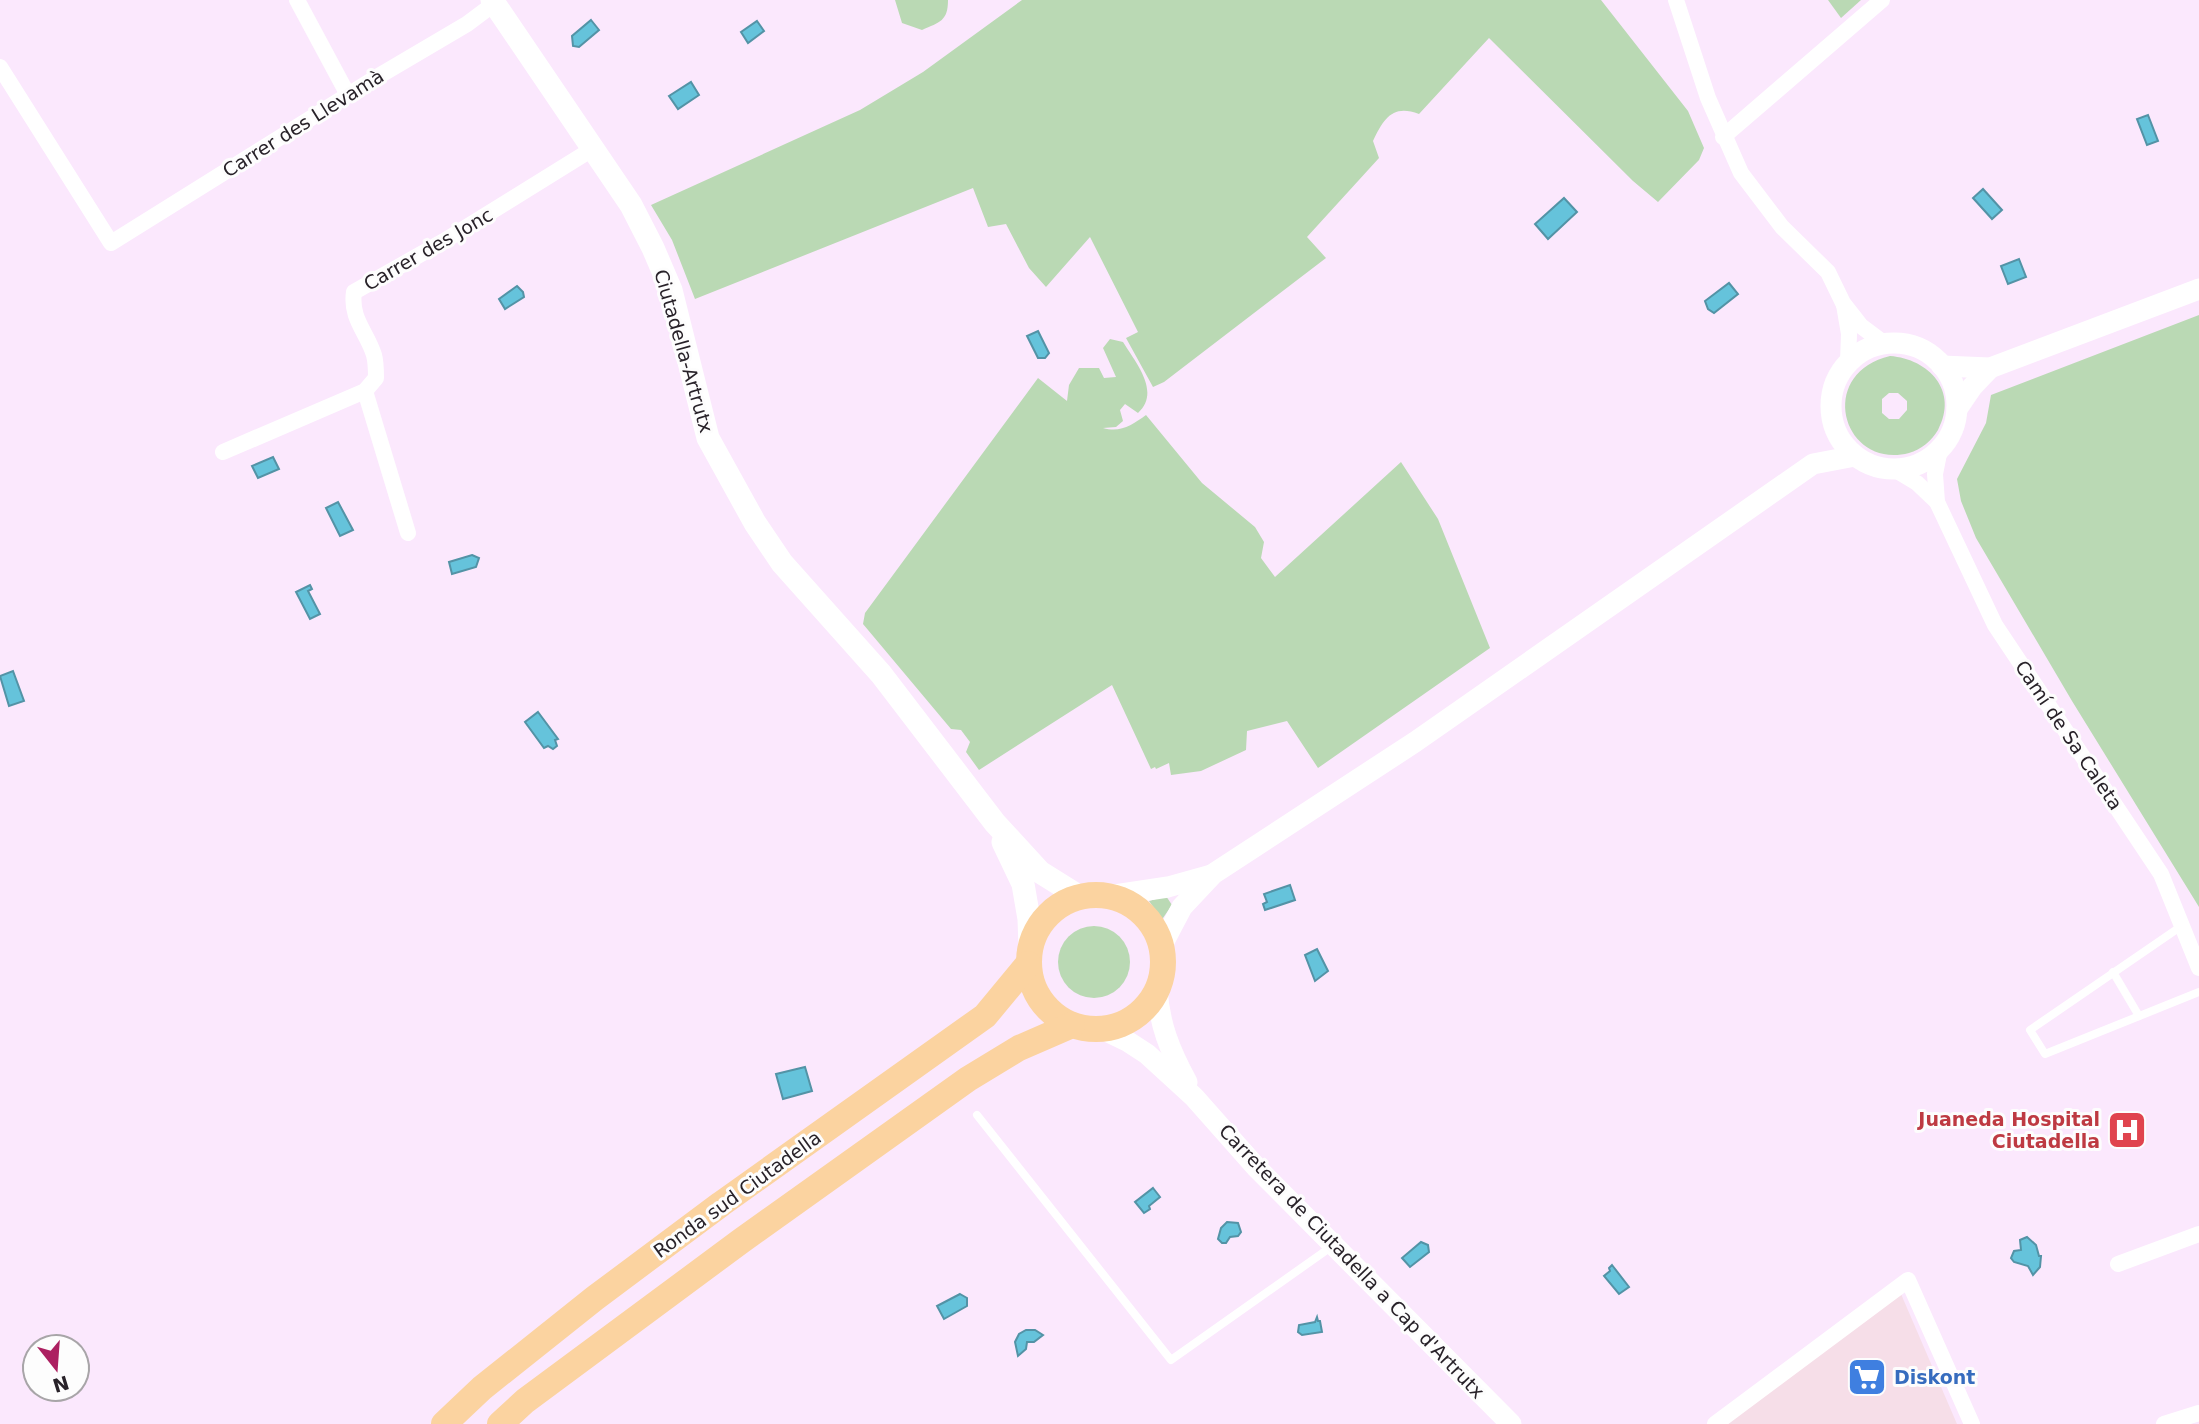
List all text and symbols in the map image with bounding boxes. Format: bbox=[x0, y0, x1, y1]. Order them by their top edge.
street label: Carrer des Llevamà bbox=[218, 64, 388, 182]
street label: Carrer des Jonc bbox=[360, 203, 496, 295]
street label: Ciutadella-Artrutx bbox=[650, 267, 718, 435]
street label: Camí de Sa Caleta bbox=[2011, 656, 2127, 814]
place label: Juaneda Hospital Ciutadella bbox=[1916, 1108, 2100, 1152]
hospital icon: Juaneda Hospital Ciutadella bbox=[2106, 1109, 2148, 1151]
street label: Carretera de Ciutadella a Cap d'Artrutx bbox=[1215, 1119, 1489, 1403]
street label: Ronda sud Ciutadella bbox=[649, 1126, 825, 1262]
north arrow bbox=[21, 1333, 91, 1403]
supermarket icon: Diskont bbox=[1846, 1356, 1888, 1398]
place label: Diskont bbox=[1894, 1366, 1975, 1388]
text: N bbox=[50, 1371, 72, 1397]

